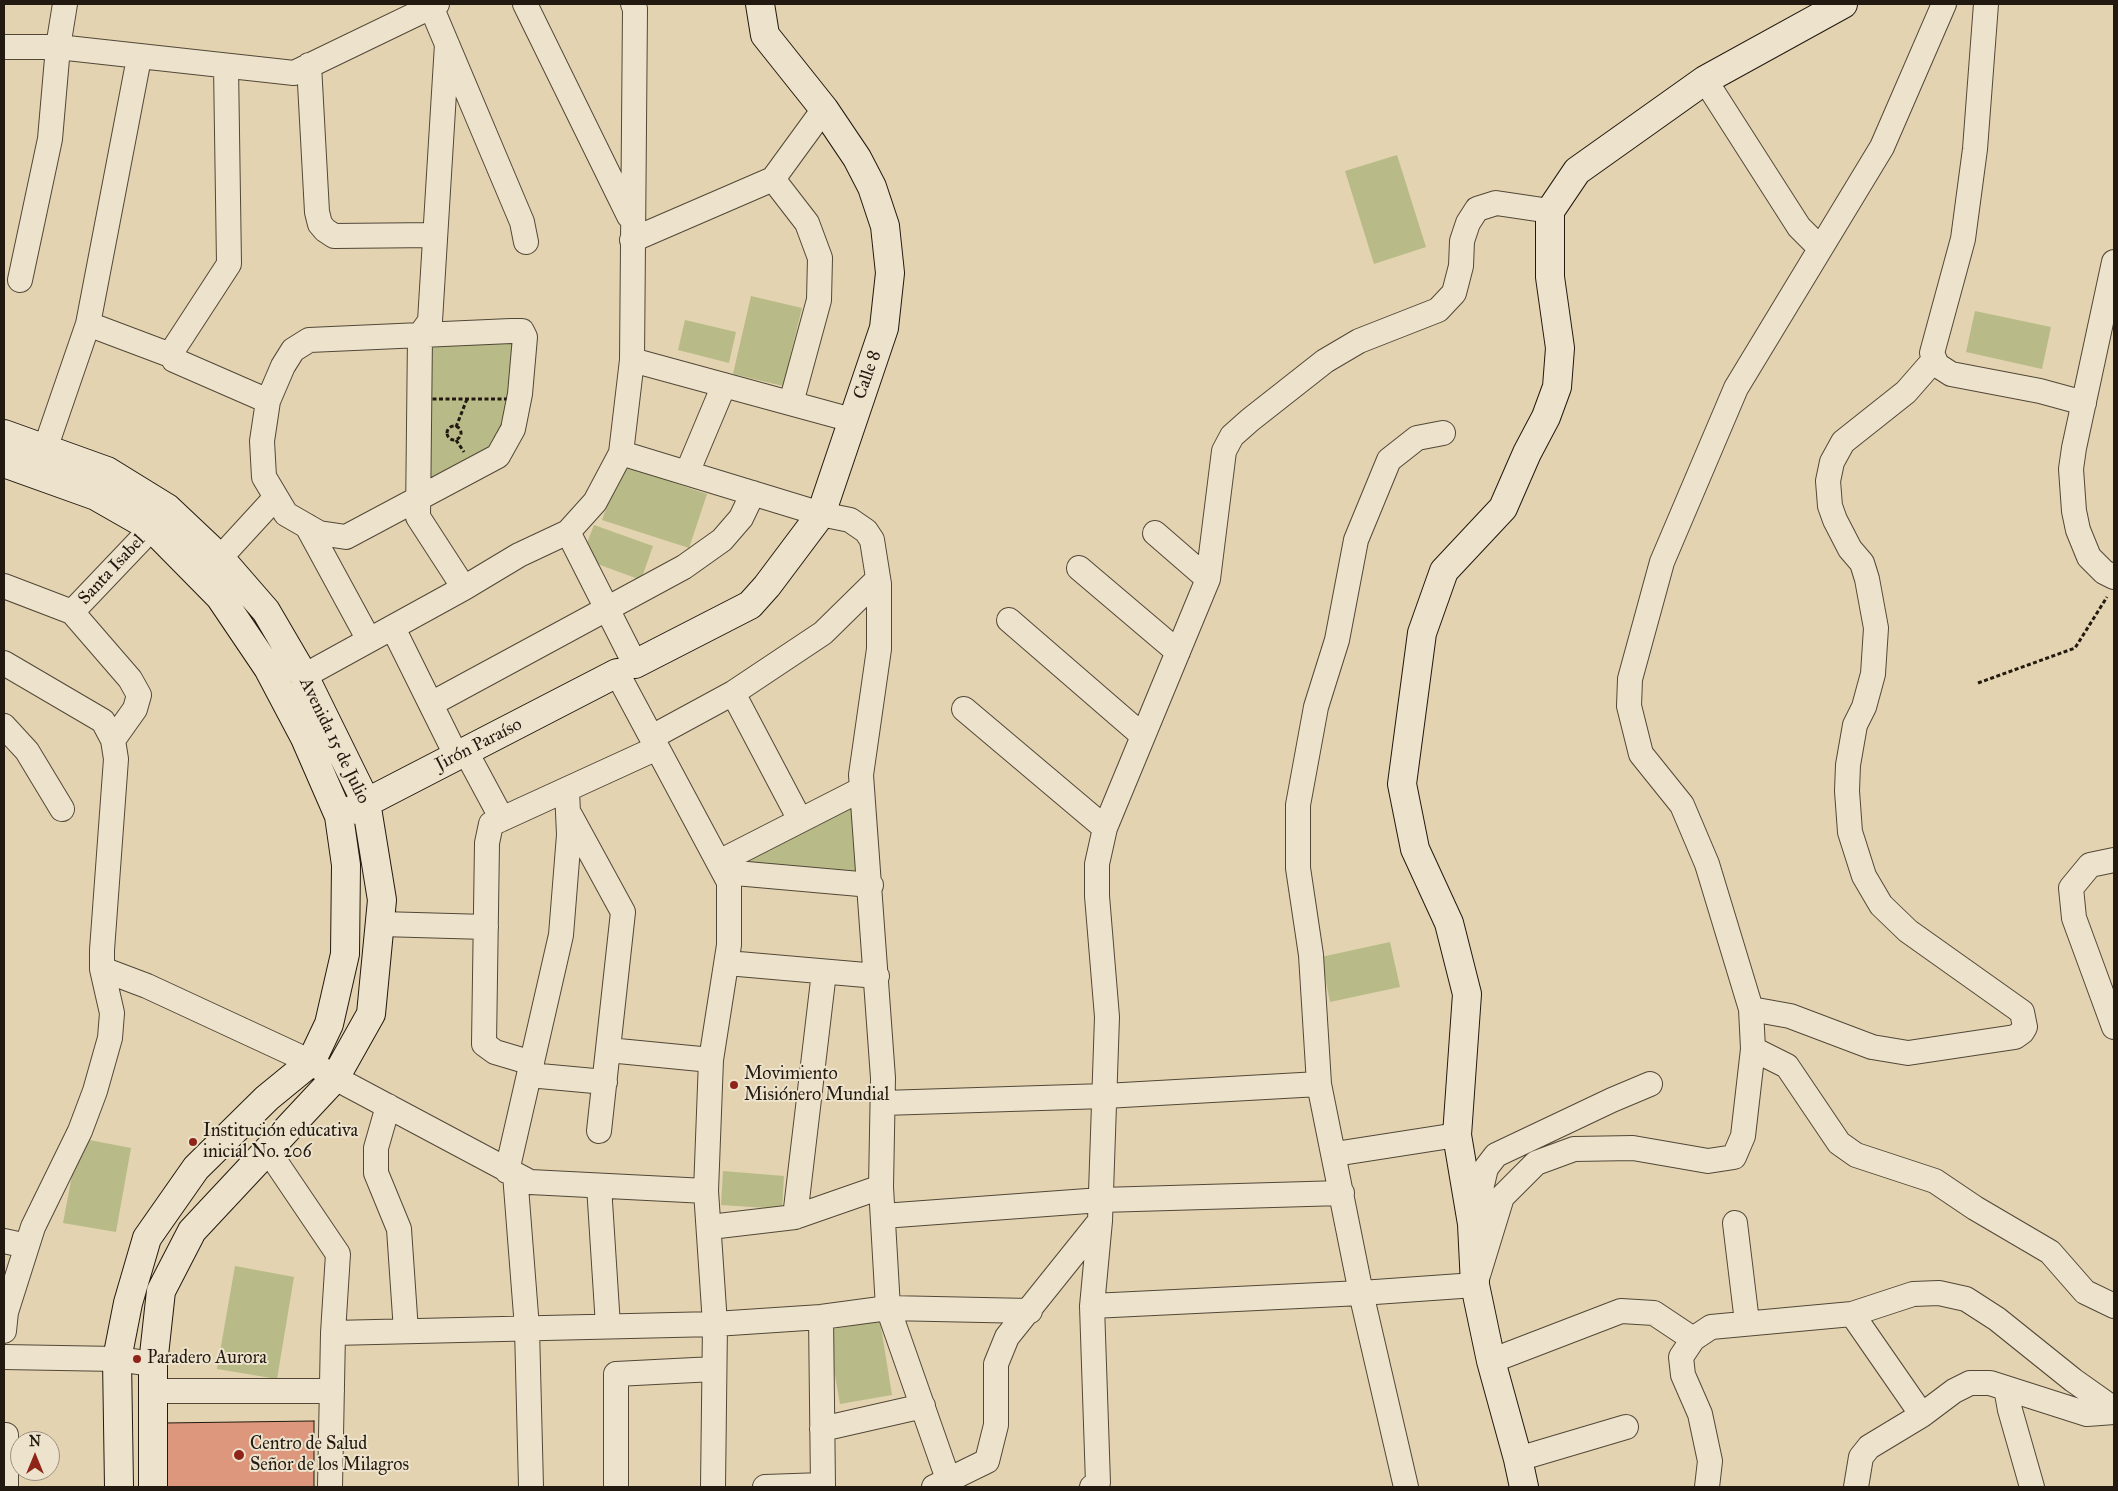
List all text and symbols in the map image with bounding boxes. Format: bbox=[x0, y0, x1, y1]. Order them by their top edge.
street label: Calle 8 bbox=[850, 348, 886, 402]
street label: Santa Isabel bbox=[74, 530, 150, 610]
street label: Avenida 15 de Julio bbox=[294, 674, 374, 808]
street label: Jirón Paraíso bbox=[432, 714, 526, 776]
place label: Movimiento Misiónero Mundial bbox=[744, 1064, 889, 1106]
marker: Movimiento Misiónero Mundial bbox=[728, 1079, 740, 1091]
place label: Institución educativa inicial No. 206 bbox=[203, 1121, 358, 1164]
marker: Institución educativa inicial No. 206 bbox=[187, 1136, 199, 1148]
place label: Paradero Aurora bbox=[147, 1348, 267, 1370]
marker: Paradero Aurora bbox=[131, 1353, 143, 1365]
north arrow bbox=[10, 1431, 60, 1481]
text: N bbox=[29, 1433, 41, 1450]
place label: Centro de Salud Señor de los Milagros bbox=[250, 1434, 409, 1476]
marker: Centro de Salud Señor de los Milagros bbox=[232, 1448, 246, 1462]

